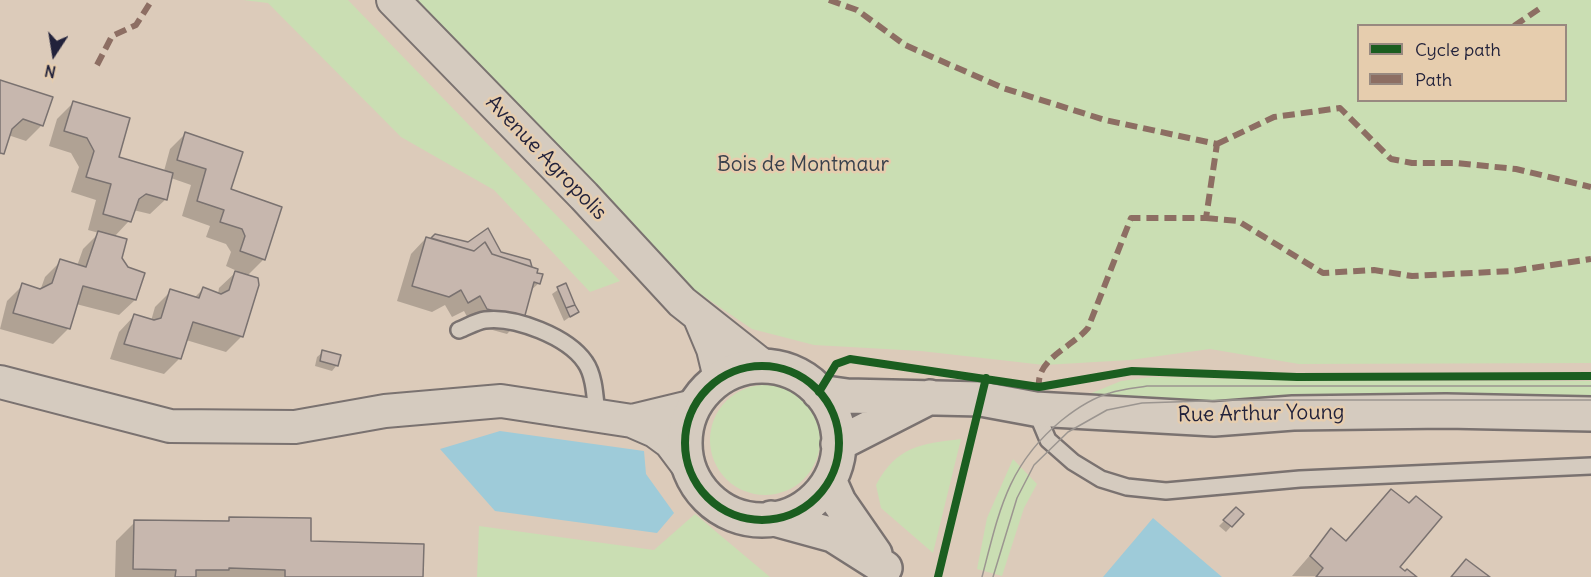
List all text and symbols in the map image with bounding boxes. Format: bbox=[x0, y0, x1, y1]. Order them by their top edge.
north arrow bbox=[24, 24, 84, 84]
legend bbox=[1357, 24, 1567, 102]
text: Cycle path bbox=[1415, 38, 1501, 61]
text: N bbox=[43, 61, 58, 83]
text: Path bbox=[1415, 68, 1452, 91]
street label: Avenue Agropolis bbox=[480, 90, 612, 226]
park label: Bois de Montmaur bbox=[717, 152, 889, 178]
street label: Rue Arthur Young bbox=[1177, 400, 1345, 428]

